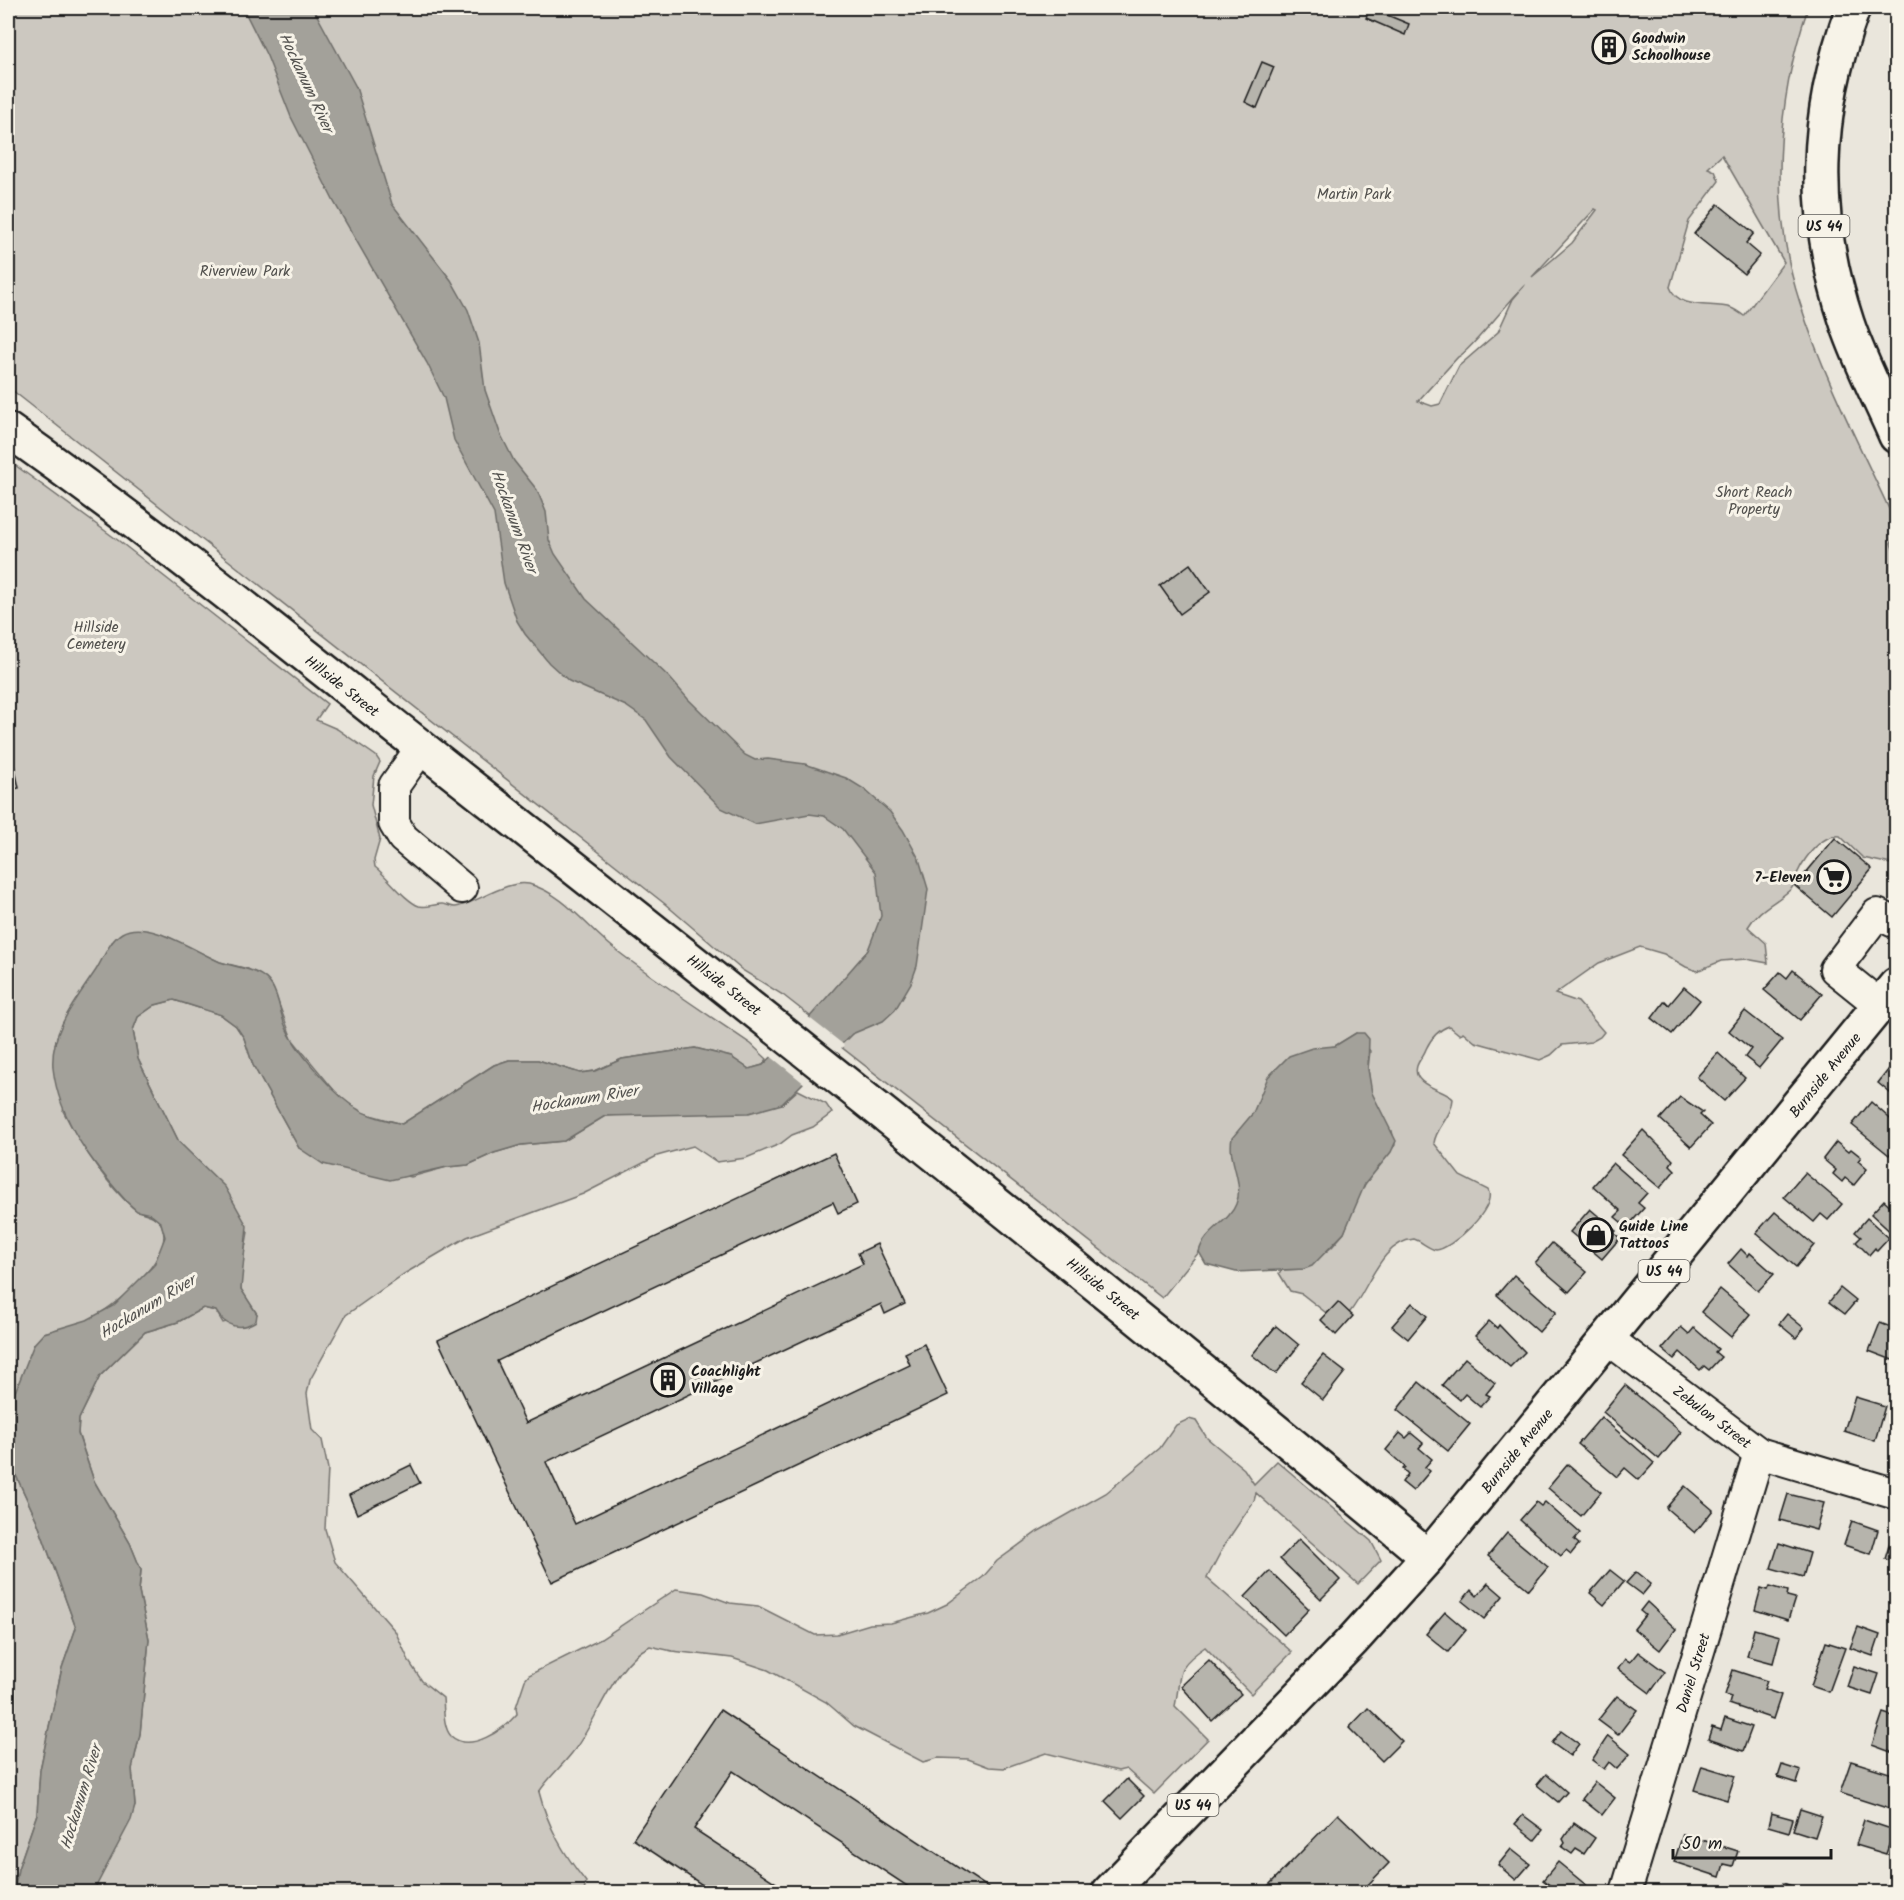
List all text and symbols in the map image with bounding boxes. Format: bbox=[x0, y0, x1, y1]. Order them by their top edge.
place label: Goodwin Schoolhouse bbox=[1632, 27, 1711, 68]
water label: Hockanum River bbox=[272, 28, 341, 140]
building icon: Goodwin Schoolhouse bbox=[1591, 29, 1627, 65]
park label: Martin Park bbox=[1317, 183, 1392, 207]
road number: US 44 bbox=[1798, 215, 1850, 237]
park label: Riverview Park bbox=[200, 260, 291, 284]
water label: Hockanum River bbox=[483, 467, 545, 580]
park label: Short Reach Property bbox=[1716, 481, 1792, 522]
park label: Hillside Cemetery bbox=[67, 616, 126, 657]
street label: Hillside Street bbox=[299, 650, 384, 724]
supermarket icon: 7-Eleven bbox=[1816, 859, 1852, 895]
place label: 7-Eleven bbox=[1754, 866, 1811, 890]
street label: Hillside Street bbox=[681, 949, 766, 1023]
street label: Burnside Avenue bbox=[1784, 1027, 1868, 1124]
water label: Hockanum River bbox=[529, 1078, 643, 1120]
place label: Guide Line Tattoos bbox=[1619, 1215, 1689, 1256]
shop icon: Guide Line Tattoos bbox=[1578, 1217, 1614, 1253]
street label: Hillside Street bbox=[1060, 1252, 1145, 1327]
road number: US 44 bbox=[1638, 1260, 1690, 1282]
water label: Hockanum River bbox=[95, 1267, 204, 1346]
place label: Coachlight Village bbox=[691, 1360, 761, 1401]
building icon: Coachlight Village bbox=[650, 1362, 686, 1398]
street label: Zebulon Street bbox=[1667, 1380, 1756, 1456]
street label: Burnside Avenue bbox=[1476, 1403, 1560, 1500]
street label: Daniel Street bbox=[1670, 1630, 1718, 1716]
water label: Hockanum River bbox=[54, 1739, 110, 1853]
road number: US 44 bbox=[1168, 1794, 1218, 1816]
scale bar bbox=[1673, 1822, 1830, 1860]
text: 50 m bbox=[1682, 1830, 1722, 1859]

